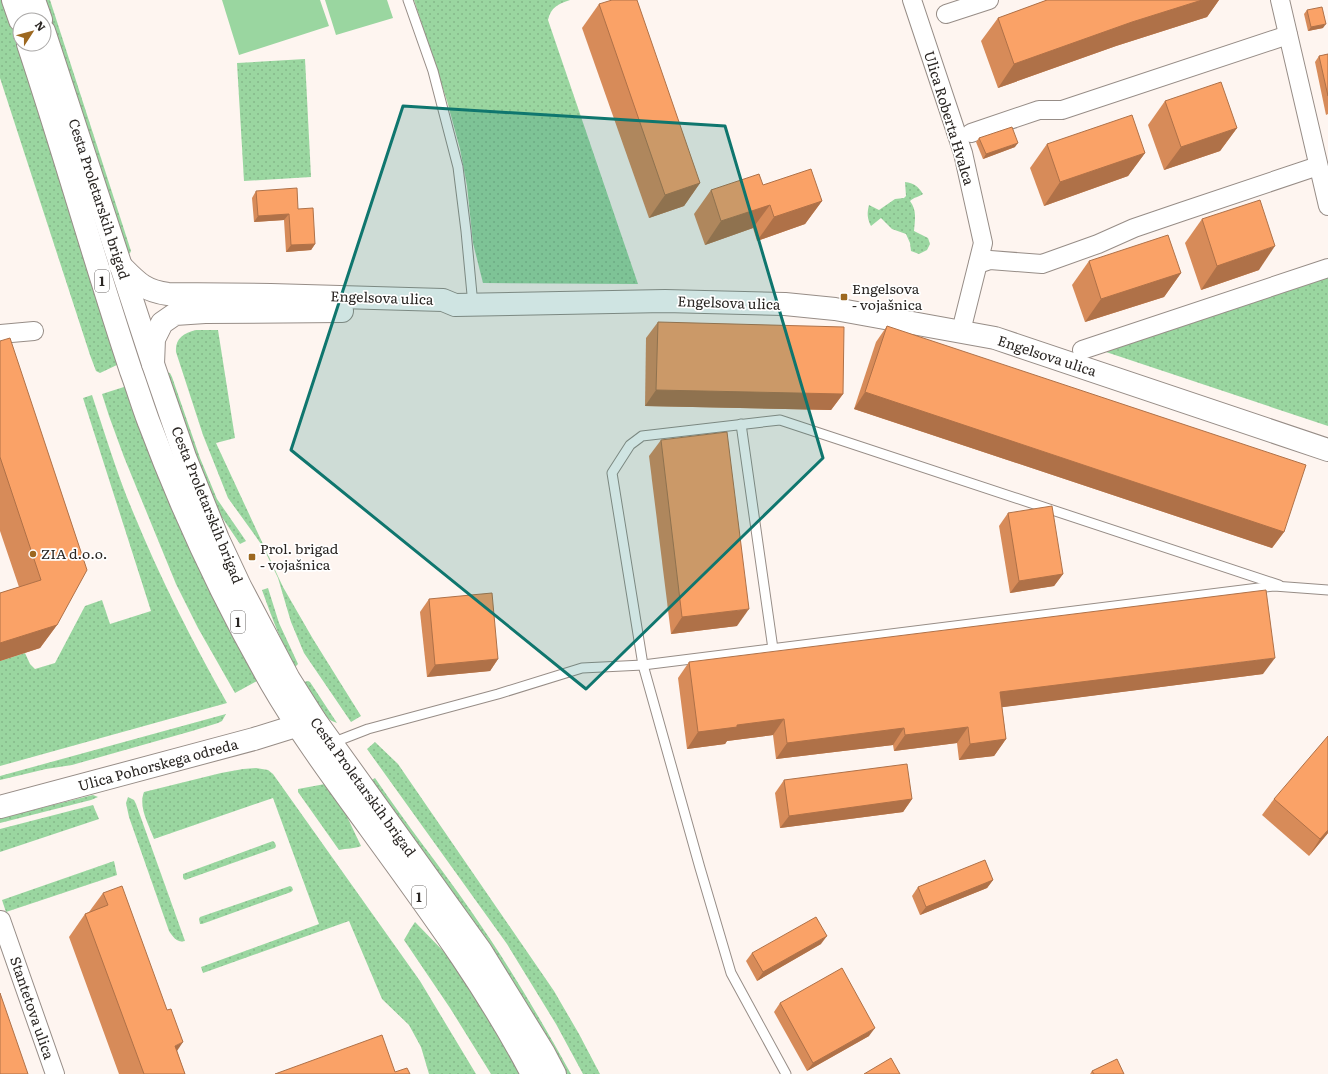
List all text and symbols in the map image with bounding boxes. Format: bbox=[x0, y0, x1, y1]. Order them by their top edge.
north arrow bbox=[12, 12, 52, 52]
text: N bbox=[32, 17, 50, 34]
street label: Ulica Roberta Hvalca bbox=[920, 48, 980, 188]
street label: Cesta Proletarskih brigad bbox=[65, 116, 136, 282]
road number: 1 bbox=[95, 270, 109, 292]
place label: Engelsova - vojašnica bbox=[852, 278, 923, 314]
street label: Engelsova ulica bbox=[330, 285, 434, 309]
street label: Engelsova ulica bbox=[677, 290, 781, 314]
marker: Engelsova - vojašnica bbox=[839, 292, 849, 302]
street label: Engelsova ulica bbox=[995, 330, 1100, 381]
street label: Cesta Proletarskih brigad bbox=[167, 423, 249, 587]
place label: Prol. brigad - vojašnica bbox=[260, 538, 339, 574]
place label: ZIA d.o.o. bbox=[41, 543, 107, 563]
marker: ZIA d.o.o. bbox=[28, 549, 38, 559]
marker: Prol. brigad - vojašnica bbox=[247, 552, 257, 562]
road number: 1 bbox=[231, 611, 245, 633]
street label: Cesta Proletarskih brigad bbox=[306, 713, 421, 861]
street label: Ulica Pohorskega odreda bbox=[76, 733, 240, 795]
road number: 1 bbox=[412, 886, 426, 908]
street label: Stantetova ulica bbox=[6, 954, 60, 1062]

